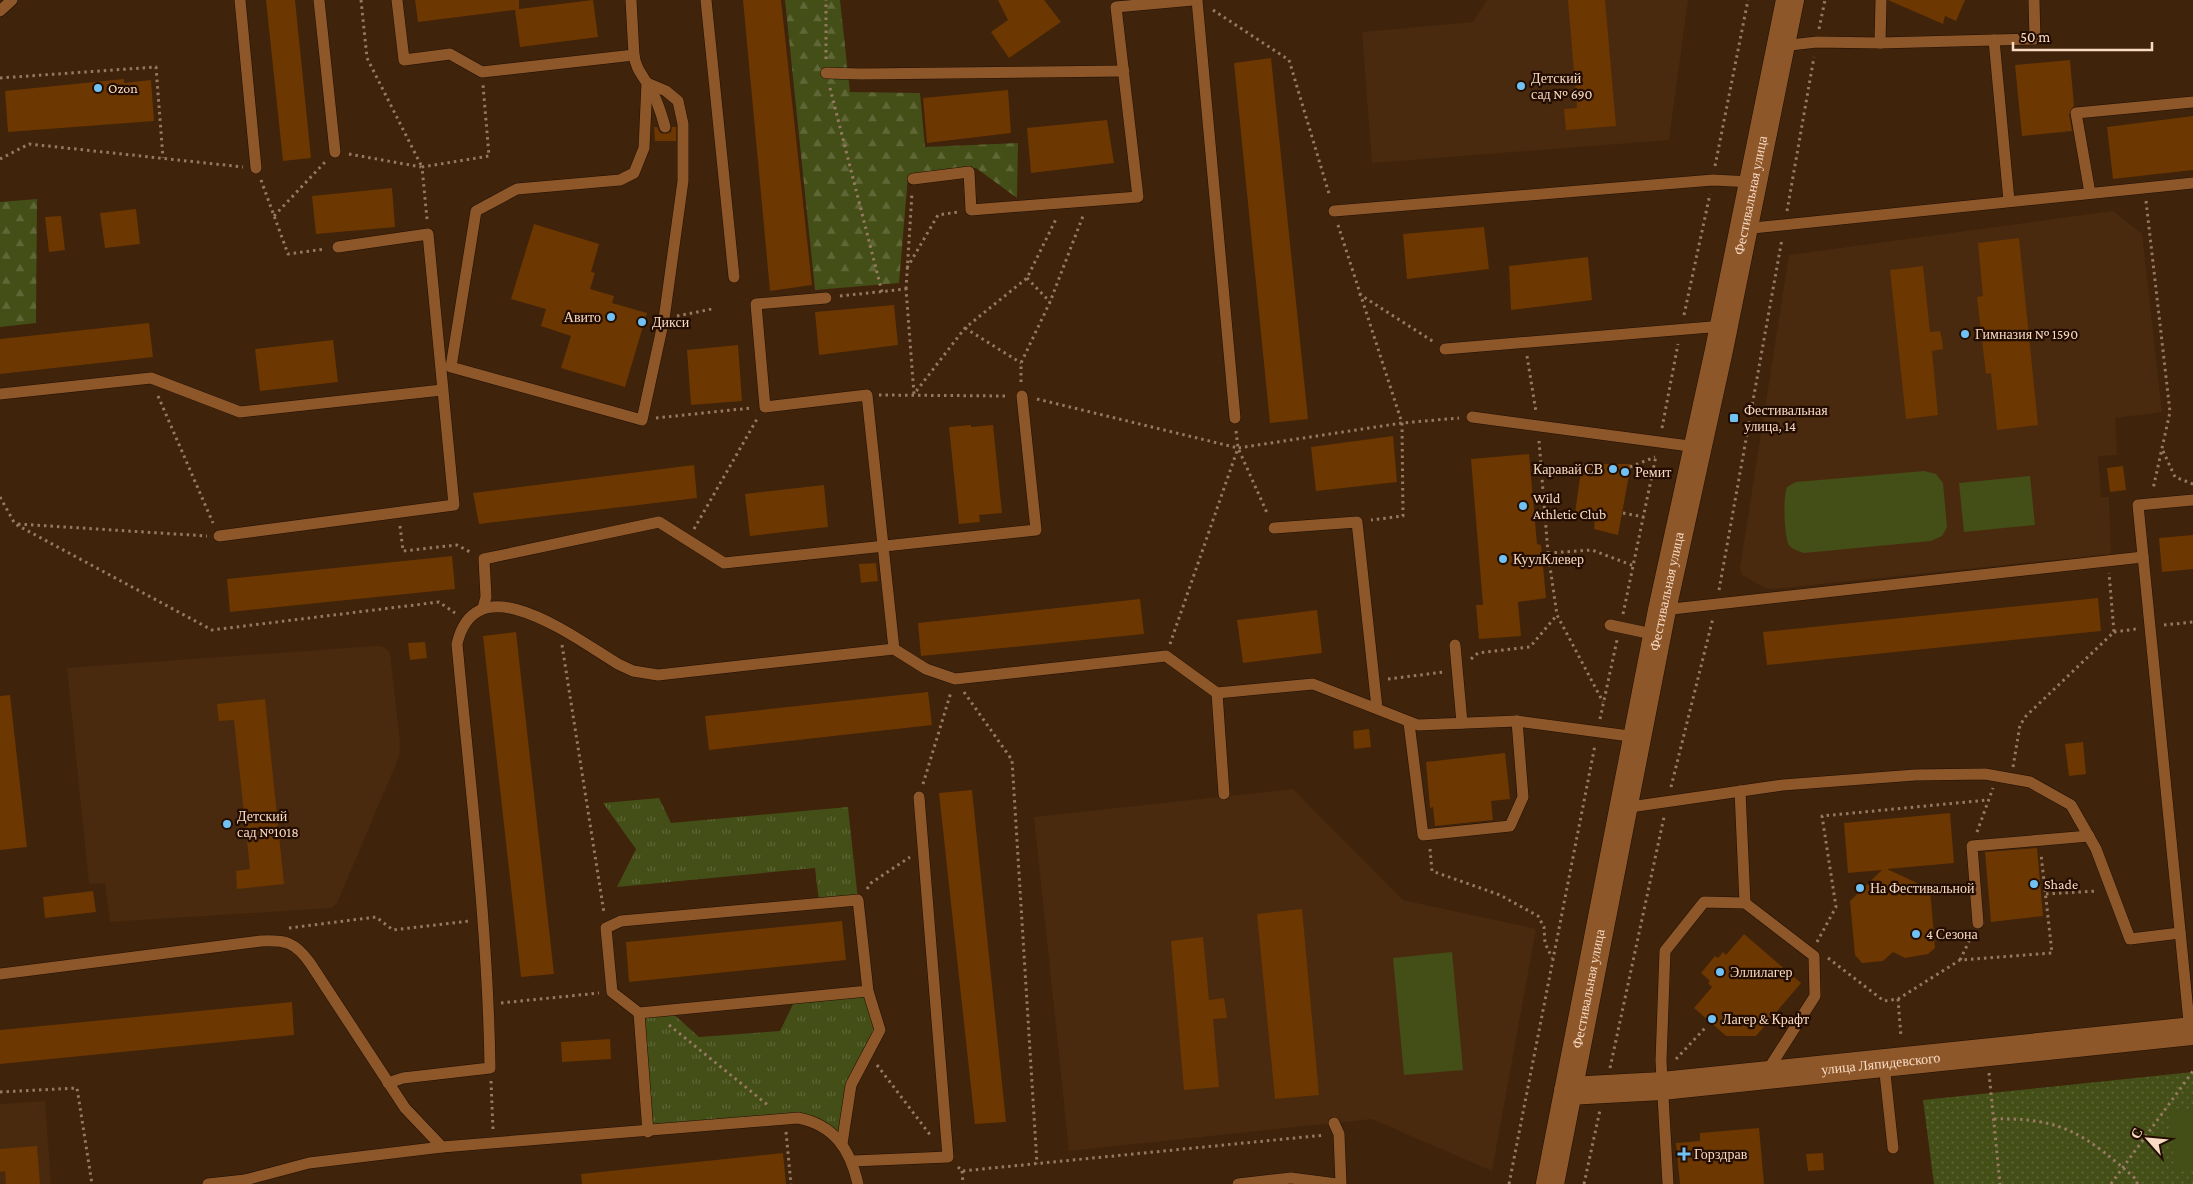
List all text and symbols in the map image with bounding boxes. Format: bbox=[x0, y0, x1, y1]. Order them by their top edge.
scale bar bbox=[2013, 20, 2152, 52]
text: 50 m bbox=[2020, 29, 2050, 45]
place label: Детский сад № 690 bbox=[1531, 70, 1593, 102]
place label: Ozon bbox=[108, 80, 138, 96]
marker: Детский сад № 690 bbox=[1515, 80, 1527, 92]
marker: Ozon bbox=[92, 82, 104, 94]
street label: Фестивальная улица bbox=[1731, 133, 1770, 256]
place label: Авито bbox=[564, 309, 601, 325]
marker: Авито bbox=[605, 311, 617, 323]
place label: Дикси bbox=[652, 314, 690, 330]
marker: Дикси bbox=[636, 316, 648, 328]
place label: Гимназия № 1590 bbox=[1975, 326, 2078, 342]
marker: Гимназия № 1590 bbox=[1959, 328, 1971, 340]
place label: Фестивальная улица, 14 bbox=[1744, 402, 1828, 434]
marker: Фестивальная улица, 14 bbox=[1728, 412, 1740, 424]
place label: Каравай СВ bbox=[1533, 461, 1603, 477]
marker: Каравай СВ bbox=[1607, 463, 1619, 475]
place label: Ремит bbox=[1635, 464, 1671, 480]
marker: Ремит bbox=[1619, 466, 1631, 478]
place label: Wild Athletic Club bbox=[1533, 490, 1606, 522]
marker: Wild Athletic Club bbox=[1517, 500, 1529, 512]
street label: Фестивальная улица bbox=[1646, 530, 1687, 652]
place label: КуулКлевер bbox=[1513, 551, 1584, 567]
marker: КуулКлевер bbox=[1497, 553, 1509, 565]
place label: Детский сад №1018 bbox=[237, 808, 299, 840]
marker: Детский сад №1018 bbox=[221, 818, 233, 830]
place label: Shade bbox=[2044, 876, 2078, 892]
marker: Shade bbox=[2028, 878, 2040, 890]
place label: На Фестивальной bbox=[1870, 880, 1975, 896]
marker: На Фестивальной bbox=[1854, 882, 1866, 894]
place label: 4 Сезона bbox=[1926, 926, 1979, 942]
street label: Фестивальная улица bbox=[1569, 927, 1608, 1050]
marker: 4 Сезона bbox=[1910, 928, 1922, 940]
place label: Эллилагер bbox=[1730, 964, 1793, 980]
marker: Эллилагер bbox=[1714, 966, 1726, 978]
place label: Лагер & Крафт bbox=[1722, 1011, 1809, 1027]
marker: Лагер & Крафт bbox=[1706, 1013, 1718, 1025]
street label: улица Ляпидевского bbox=[1820, 1049, 1941, 1077]
north arrow bbox=[2123, 1114, 2173, 1164]
text: С bbox=[2127, 1125, 2146, 1141]
place label: Горздрав bbox=[1694, 1146, 1748, 1162]
marker: Горздрав bbox=[1678, 1148, 1690, 1160]

